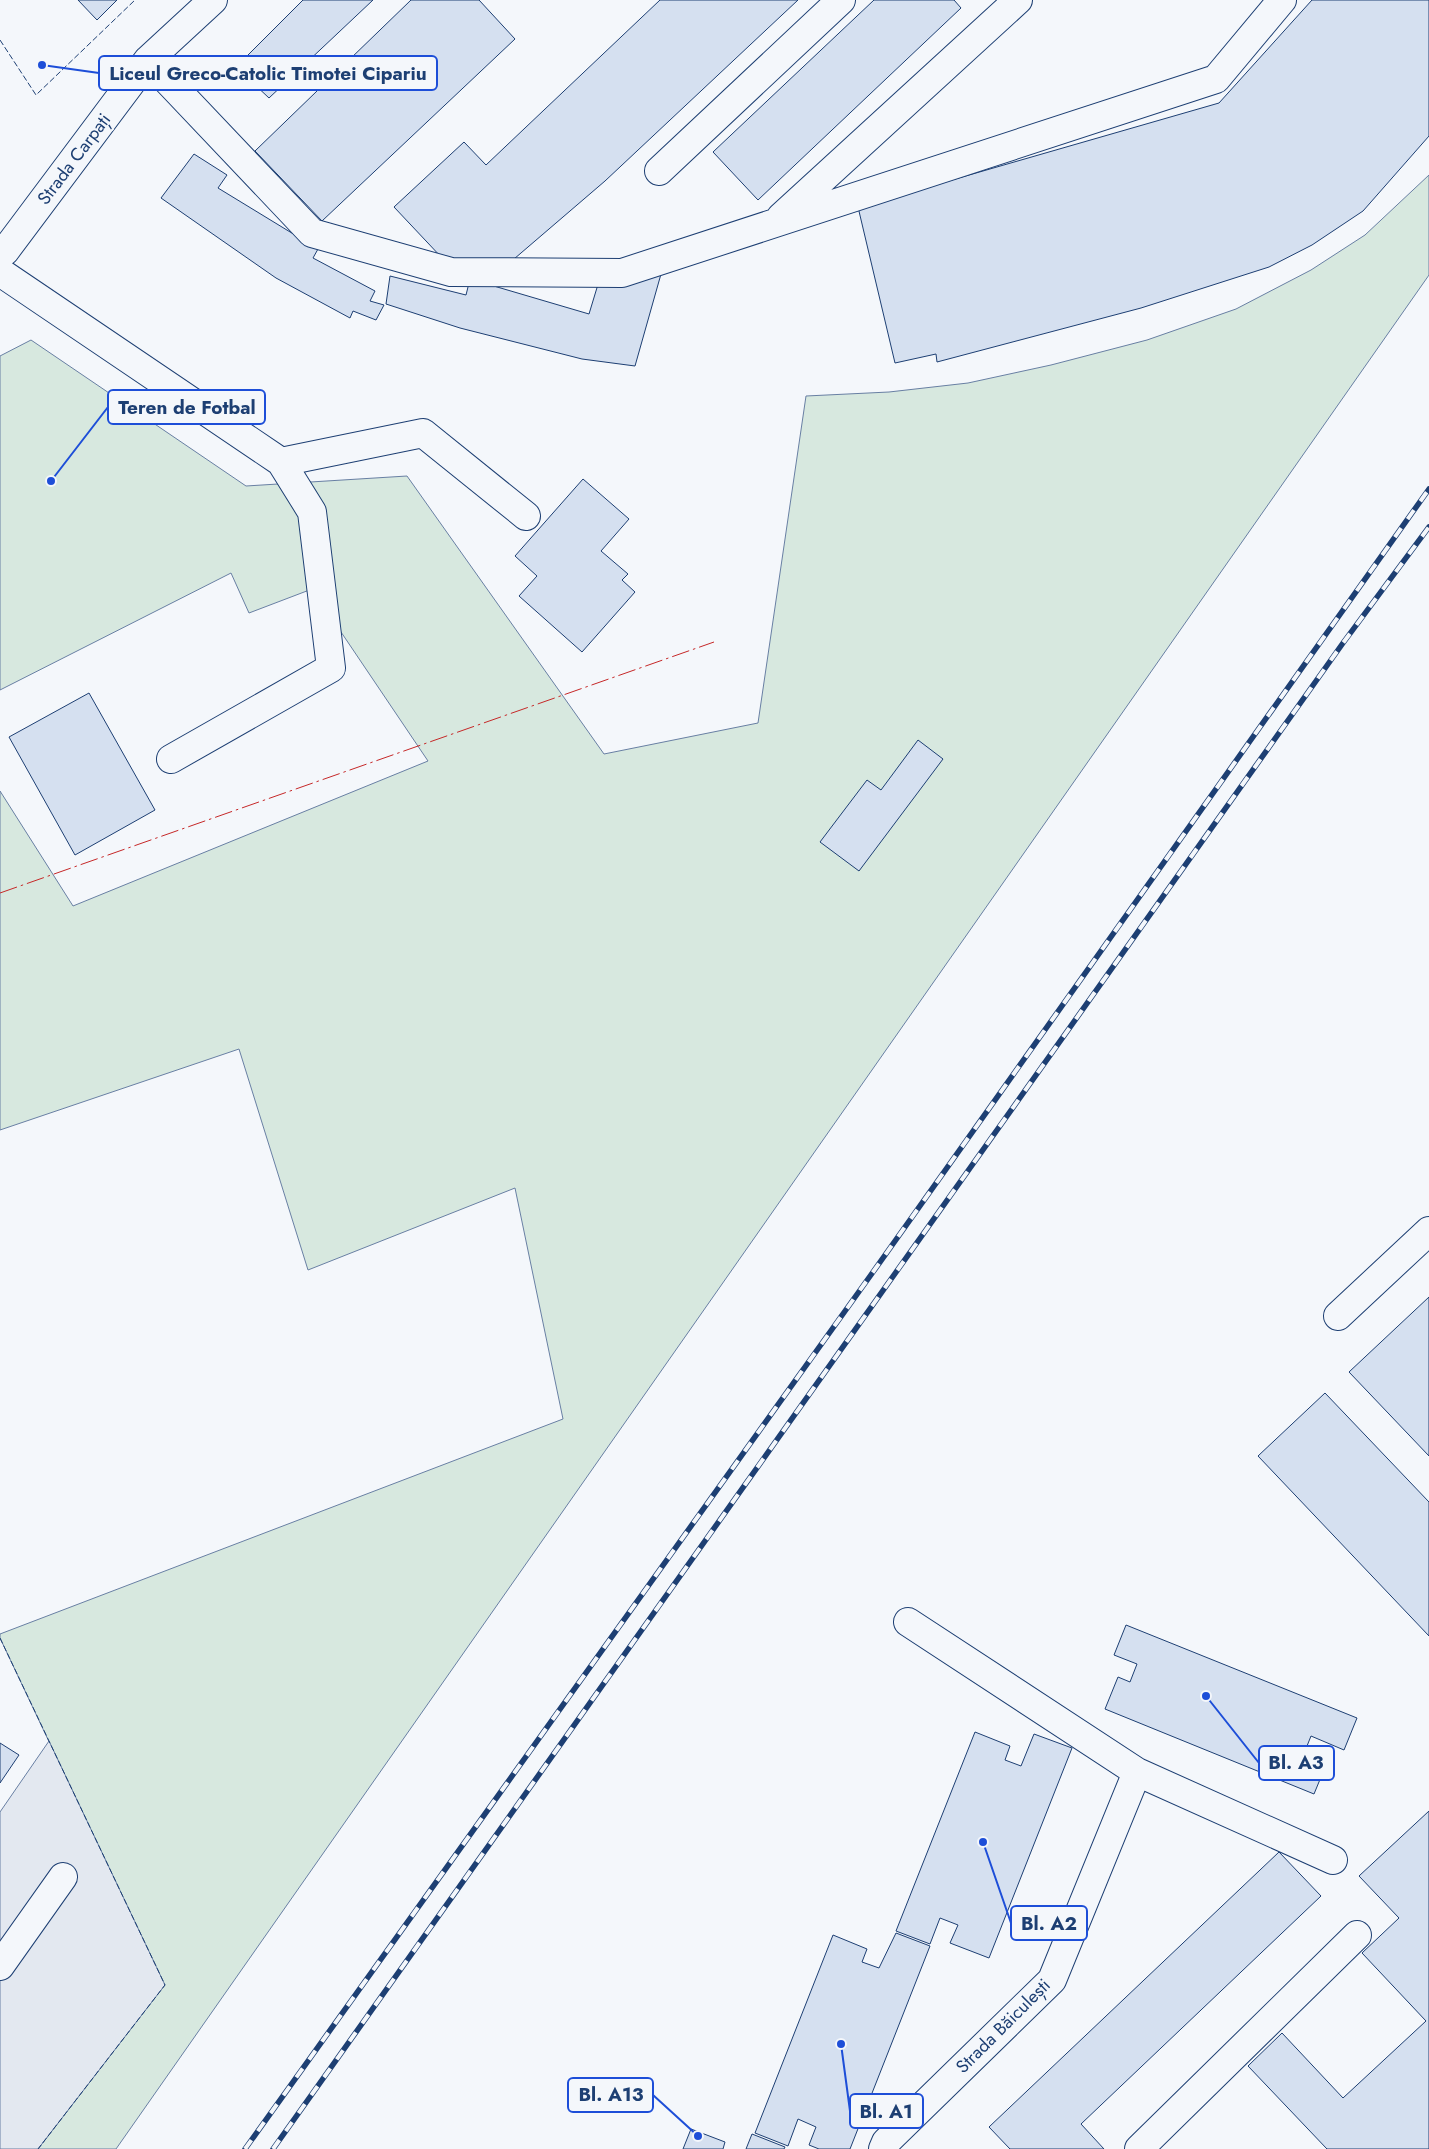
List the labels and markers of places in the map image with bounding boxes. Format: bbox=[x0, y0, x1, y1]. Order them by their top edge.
callout: Liceul Greco-Catolic Timotei Cipariu bbox=[99, 56, 437, 90]
callout: Teren de Fotbal bbox=[108, 390, 265, 424]
callout: Bl. A3 bbox=[1259, 1746, 1334, 1780]
callout: Bl. A2 bbox=[1011, 1906, 1087, 1940]
callout: Bl. A13 bbox=[568, 2078, 653, 2112]
callout: Bl. A1 bbox=[850, 2094, 923, 2128]

